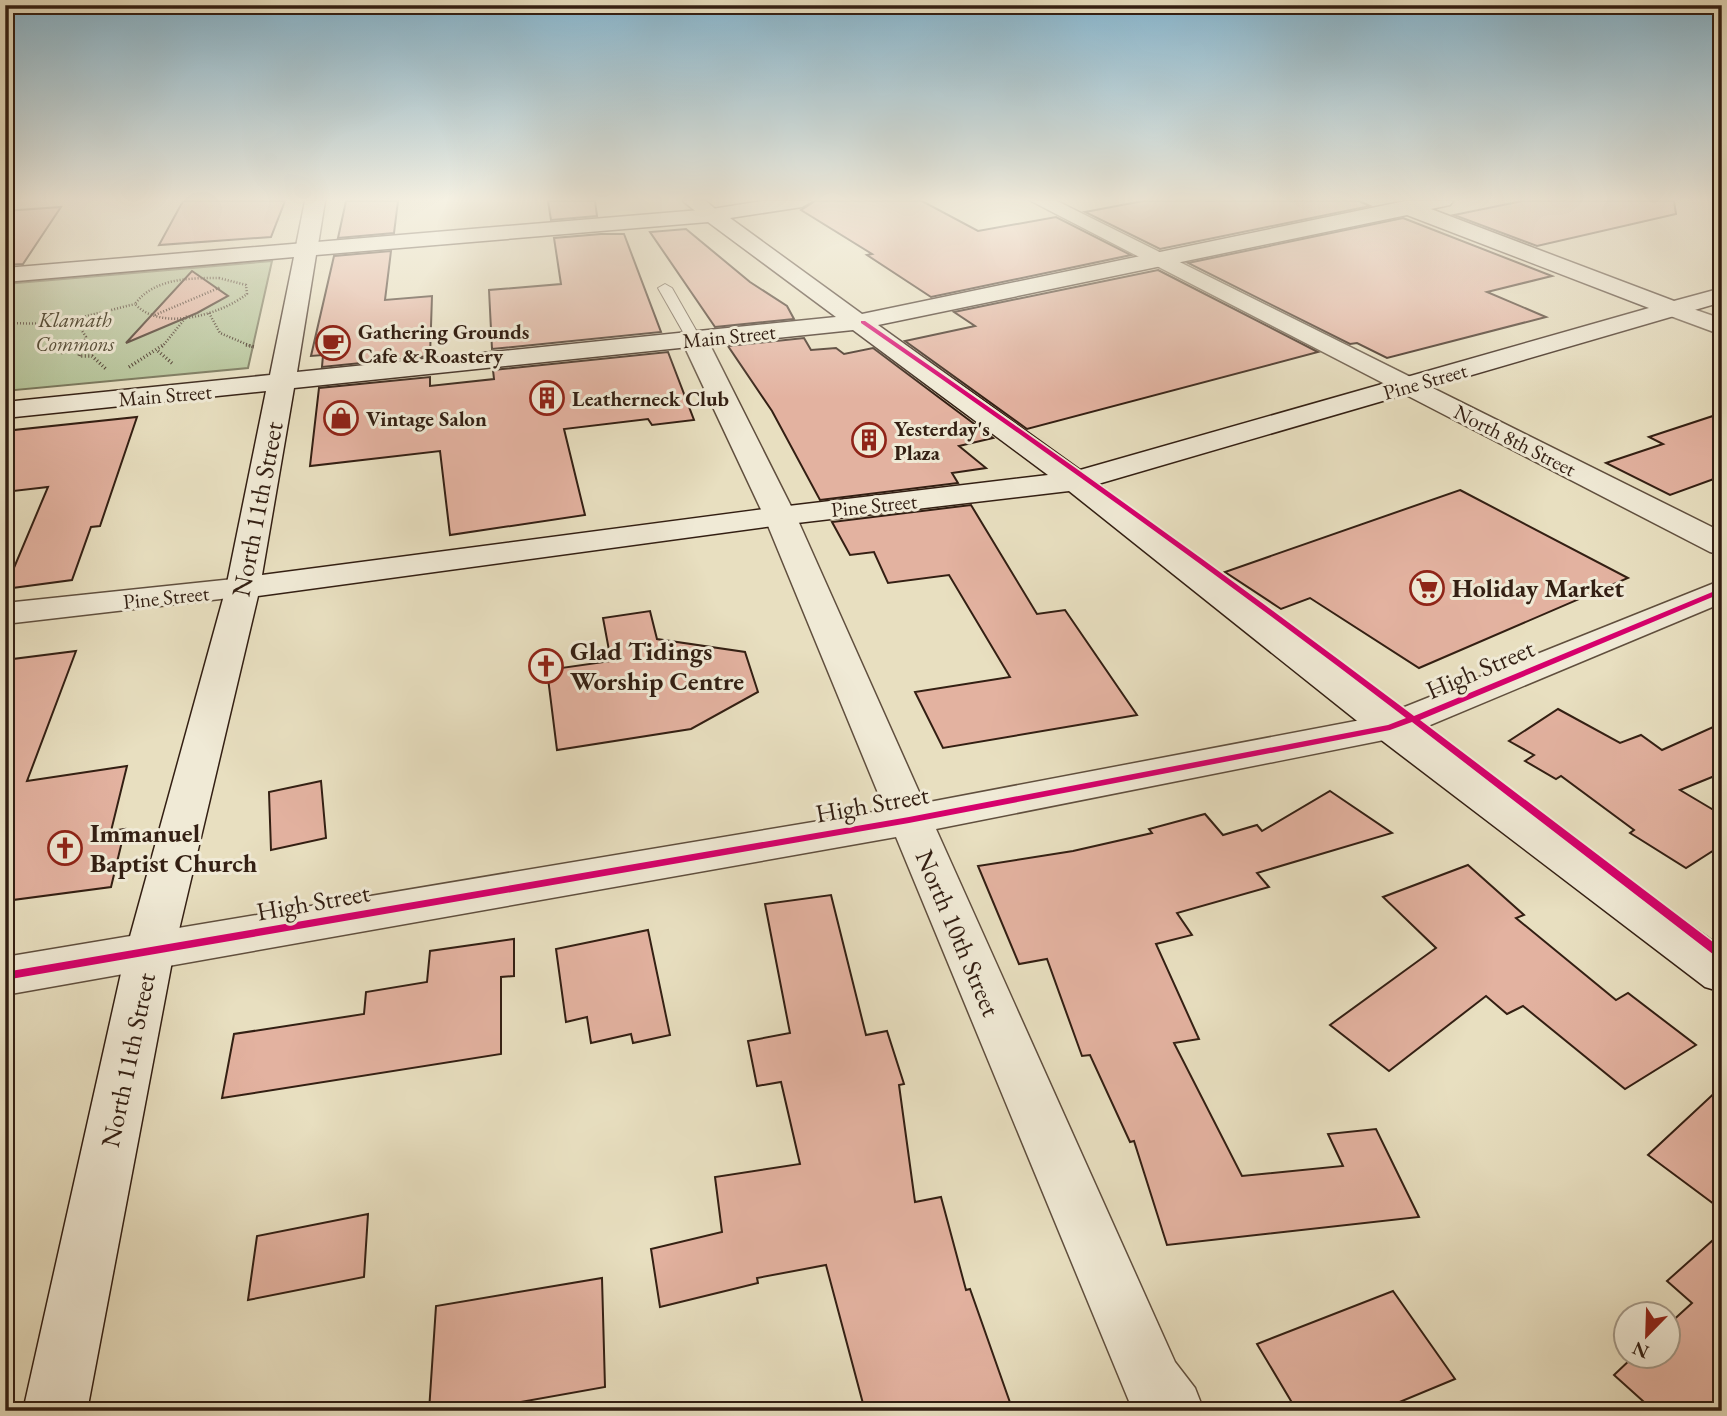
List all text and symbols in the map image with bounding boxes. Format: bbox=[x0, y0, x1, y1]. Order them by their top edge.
park label: Klamath Commons bbox=[36, 306, 115, 357]
place label: Gathering Grounds Cafe & Roastery bbox=[358, 318, 529, 369]
street label: Main Street bbox=[681, 318, 777, 354]
cafe icon: Gathering Grounds Cafe & Roastery bbox=[314, 324, 352, 362]
street label: Pine Street bbox=[1380, 356, 1471, 406]
street label: Main Street bbox=[117, 377, 213, 413]
building icon: Leatherneck Club bbox=[528, 379, 566, 417]
place label: Leatherneck Club bbox=[572, 385, 729, 412]
street label: North 8th Street bbox=[1449, 398, 1581, 483]
shop icon: Vintage Salon bbox=[322, 399, 360, 437]
place label: Vintage Salon bbox=[366, 405, 487, 432]
place label: Yesterday's Plaza bbox=[894, 415, 990, 466]
street label: North 11th Street bbox=[223, 419, 291, 599]
building icon: Yesterday's Plaza bbox=[850, 421, 888, 459]
street label: Pine Street bbox=[830, 487, 919, 523]
supermarket icon: Holiday Market bbox=[1408, 569, 1446, 607]
place label: Holiday Market bbox=[1452, 571, 1624, 605]
street label: Pine Street bbox=[122, 579, 211, 615]
street label: High Street bbox=[1421, 631, 1539, 707]
place label: Glad Tidings Worship Centre bbox=[570, 634, 744, 698]
church icon: Glad Tidings Worship Centre bbox=[527, 647, 565, 685]
street label: High Street bbox=[813, 777, 931, 831]
place label: Immanuel Baptist Church bbox=[90, 816, 258, 880]
church icon: Immanuel Baptist Church bbox=[46, 829, 84, 867]
street label: North 10th Street bbox=[908, 845, 1008, 1021]
street label: High Street bbox=[254, 875, 372, 929]
street label: North 11th Street bbox=[93, 970, 163, 1150]
north arrow bbox=[1612, 1300, 1682, 1370]
text: N bbox=[1628, 1335, 1653, 1365]

